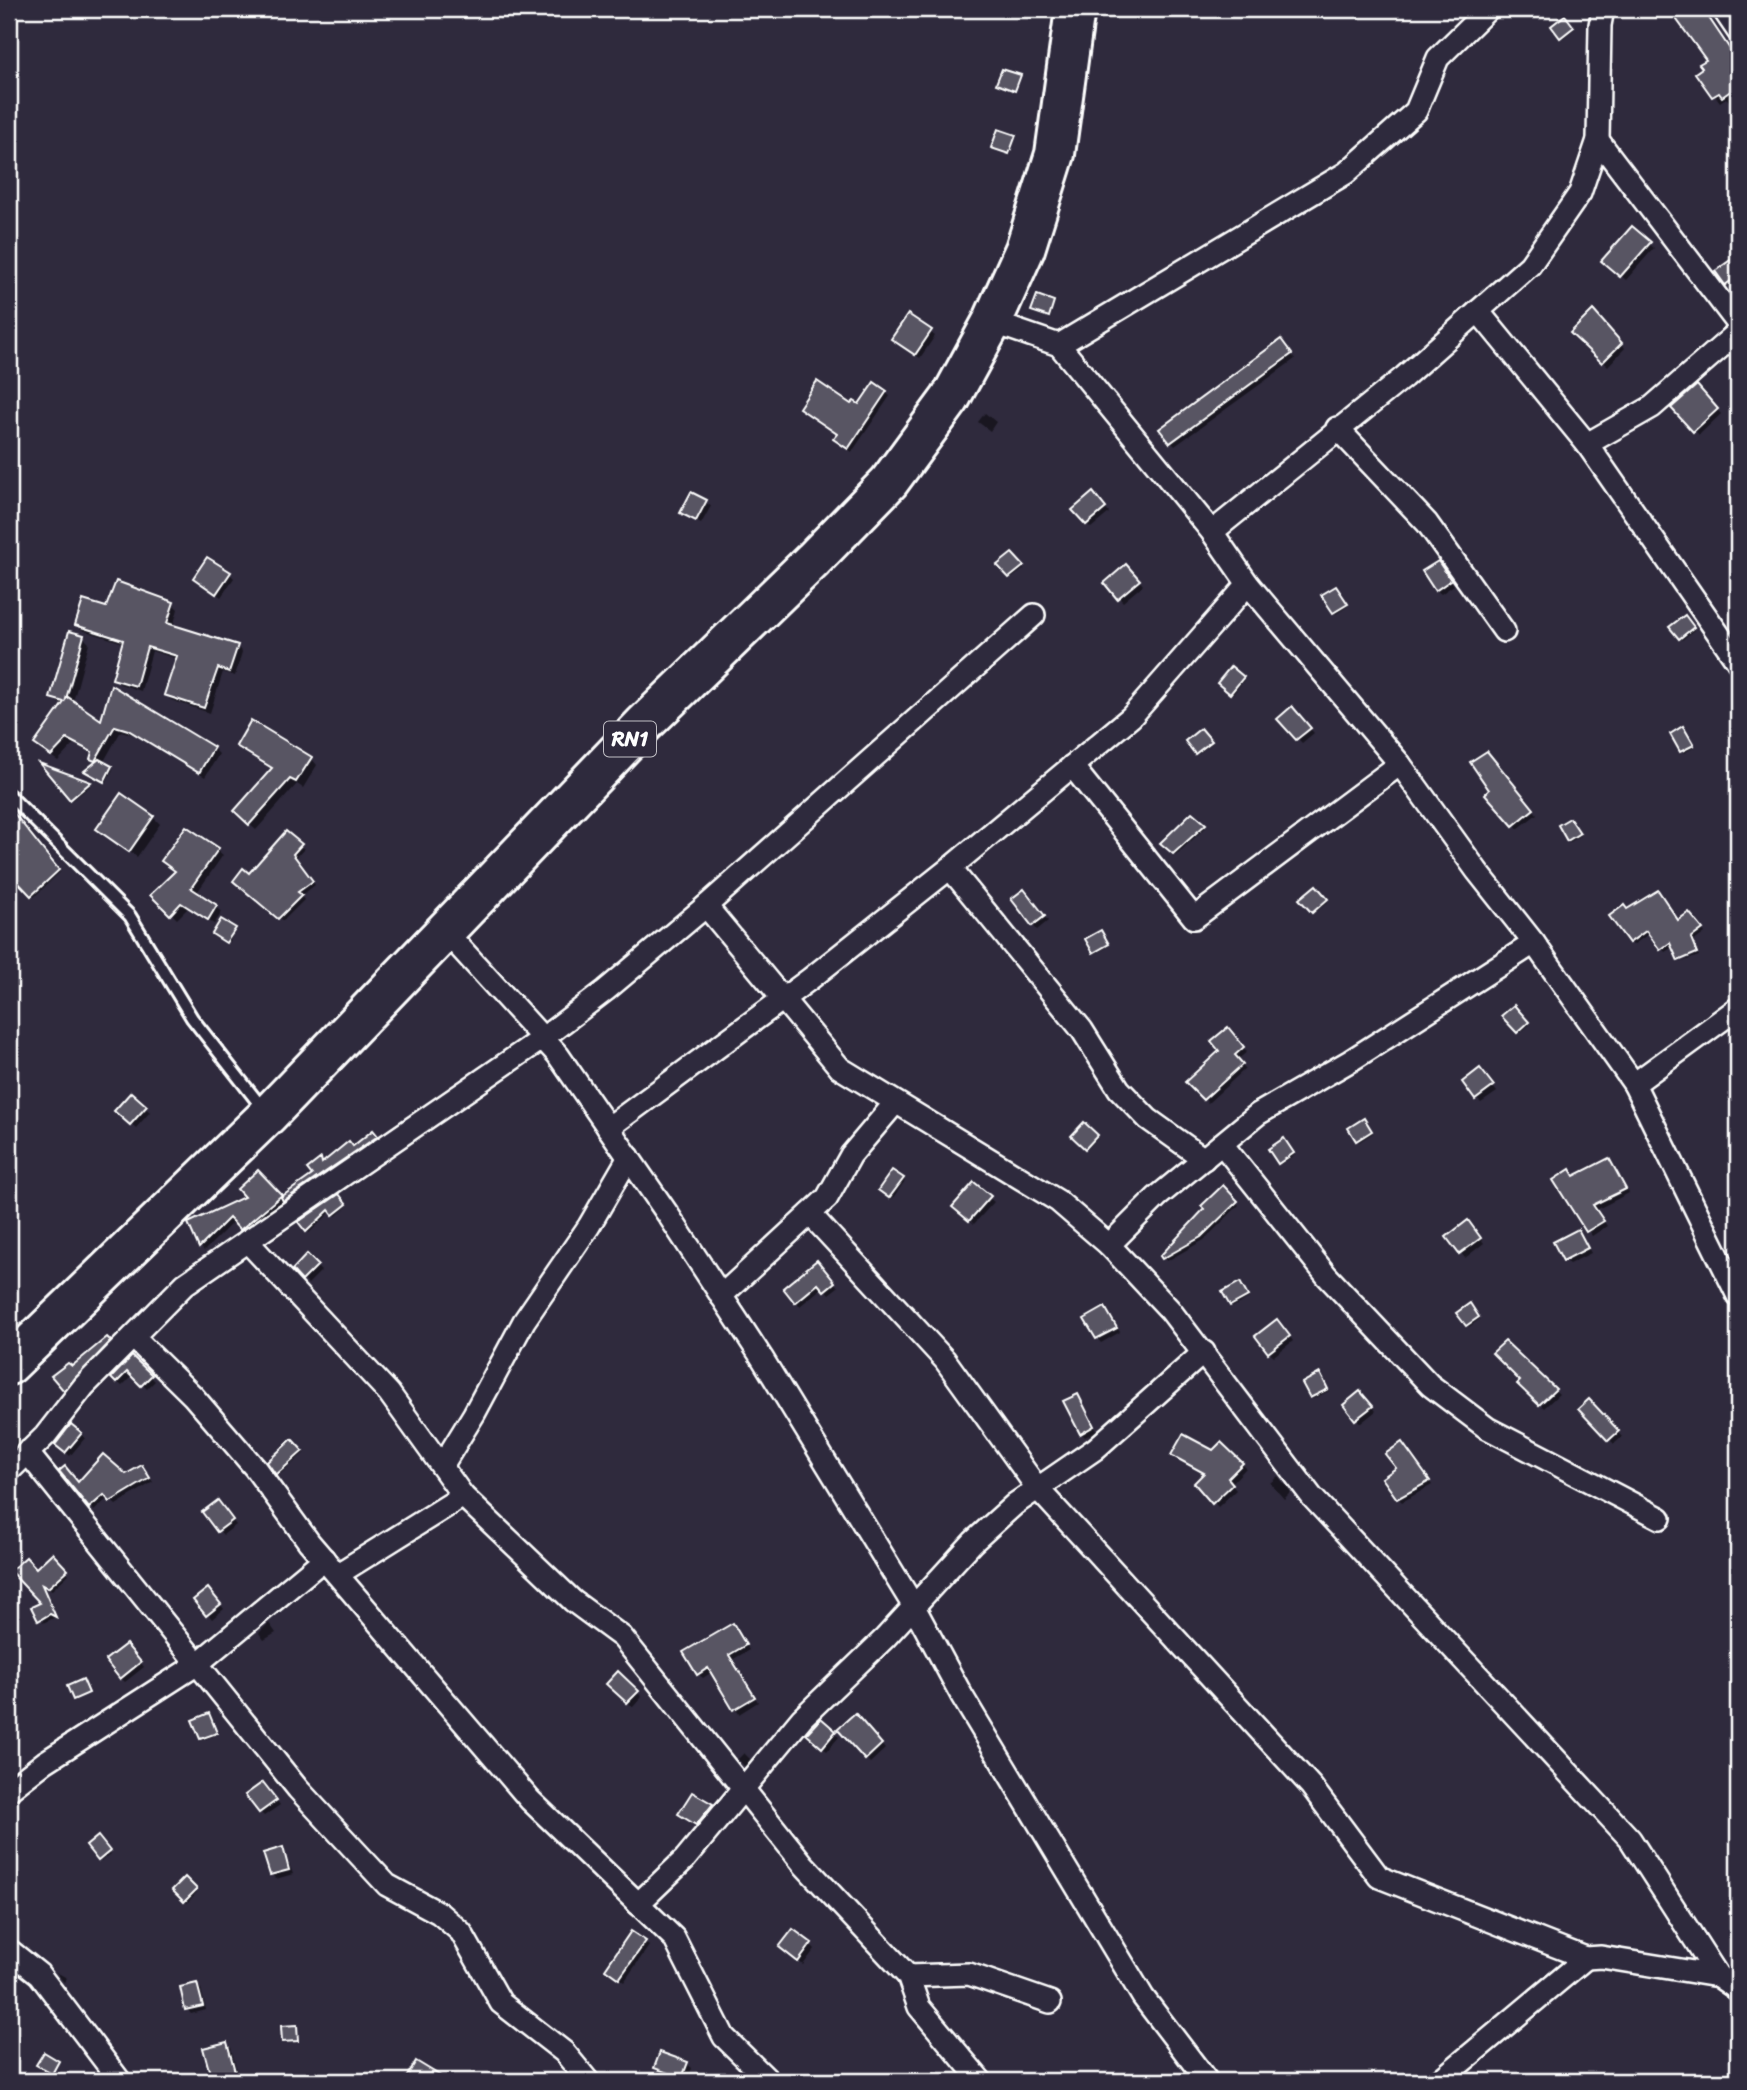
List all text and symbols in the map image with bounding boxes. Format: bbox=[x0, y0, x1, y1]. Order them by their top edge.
road number: RN1 bbox=[604, 722, 656, 756]

